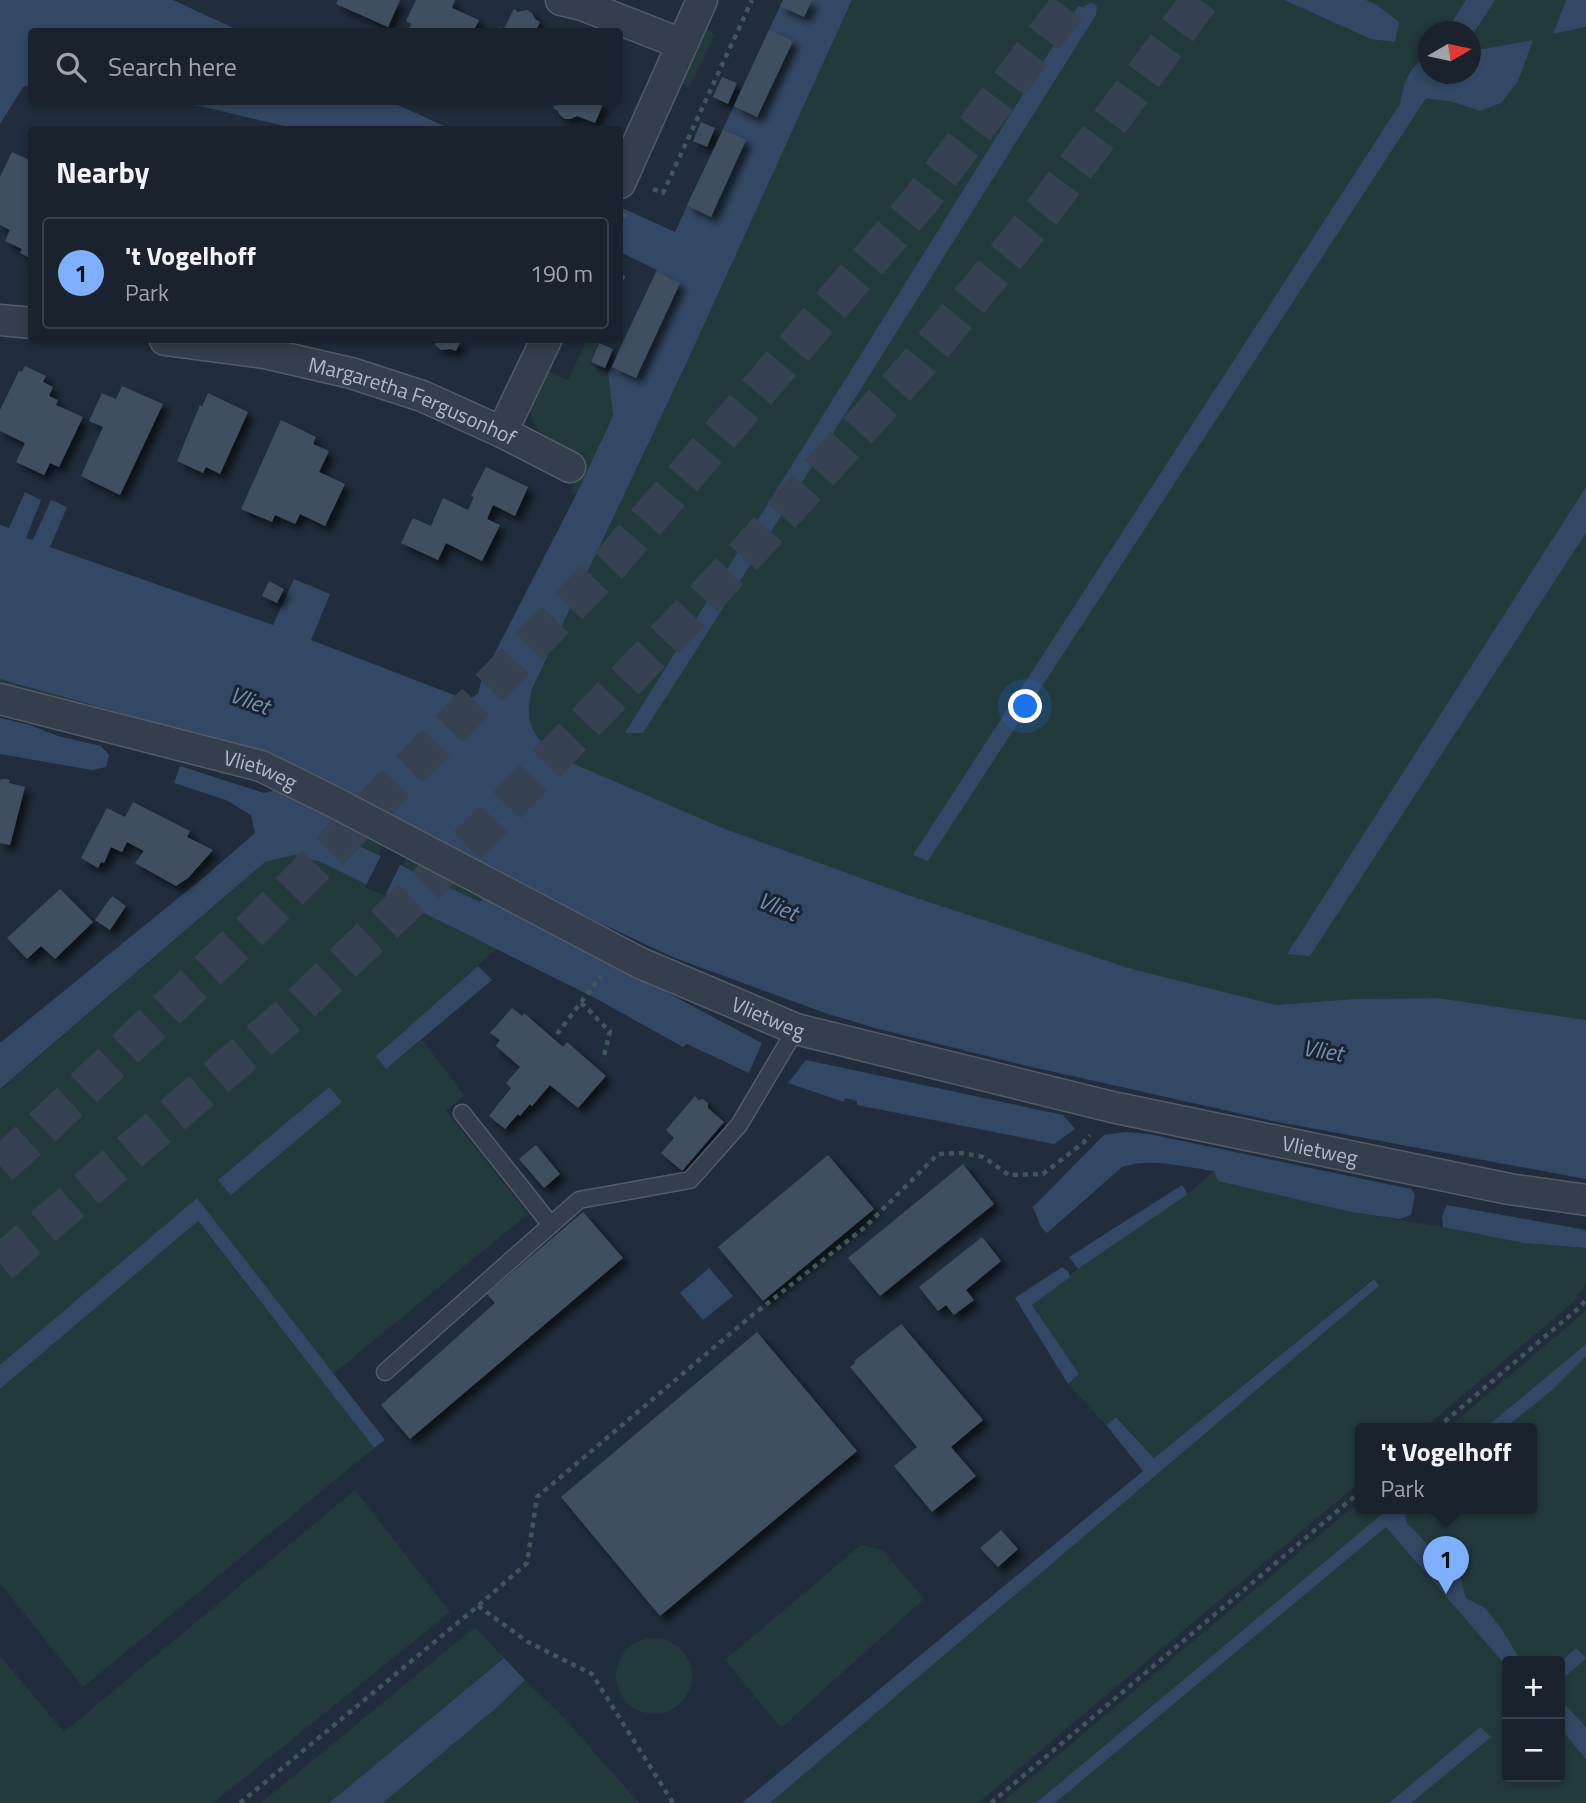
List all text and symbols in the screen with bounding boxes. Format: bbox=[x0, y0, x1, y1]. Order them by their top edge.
north arrow bbox=[1418, 21, 1481, 84]
search box bbox=[28, 28, 623, 105]
text: Search here bbox=[108, 47, 237, 86]
icon: search bbox=[52, 48, 90, 86]
text: Nearby bbox=[56, 149, 149, 195]
text: 't Vogelhoff bbox=[125, 236, 256, 275]
text: 1 bbox=[75, 256, 87, 291]
text: 190 m bbox=[530, 256, 593, 291]
text: Park bbox=[125, 275, 169, 310]
street label: Margaretha Fergusonhof bbox=[305, 348, 522, 453]
water label: Vliet bbox=[225, 677, 277, 724]
your location bbox=[1008, 689, 1042, 723]
street label: Vlietweg bbox=[220, 741, 303, 798]
water label: Vliet bbox=[753, 882, 806, 931]
street label: Vlietweg bbox=[727, 988, 808, 1047]
water label: Vliet bbox=[1300, 1030, 1348, 1071]
street label: Vlietweg bbox=[1279, 1127, 1361, 1173]
popup bbox=[1355, 1423, 1537, 1514]
text: 't Vogelhoff bbox=[1380, 1432, 1512, 1471]
text: Park bbox=[1380, 1471, 1424, 1506]
pin: 1 bbox=[1423, 1536, 1469, 1594]
map controls bbox=[1502, 1656, 1565, 1782]
button: + bbox=[1502, 1656, 1565, 1719]
button: − bbox=[1502, 1719, 1565, 1782]

